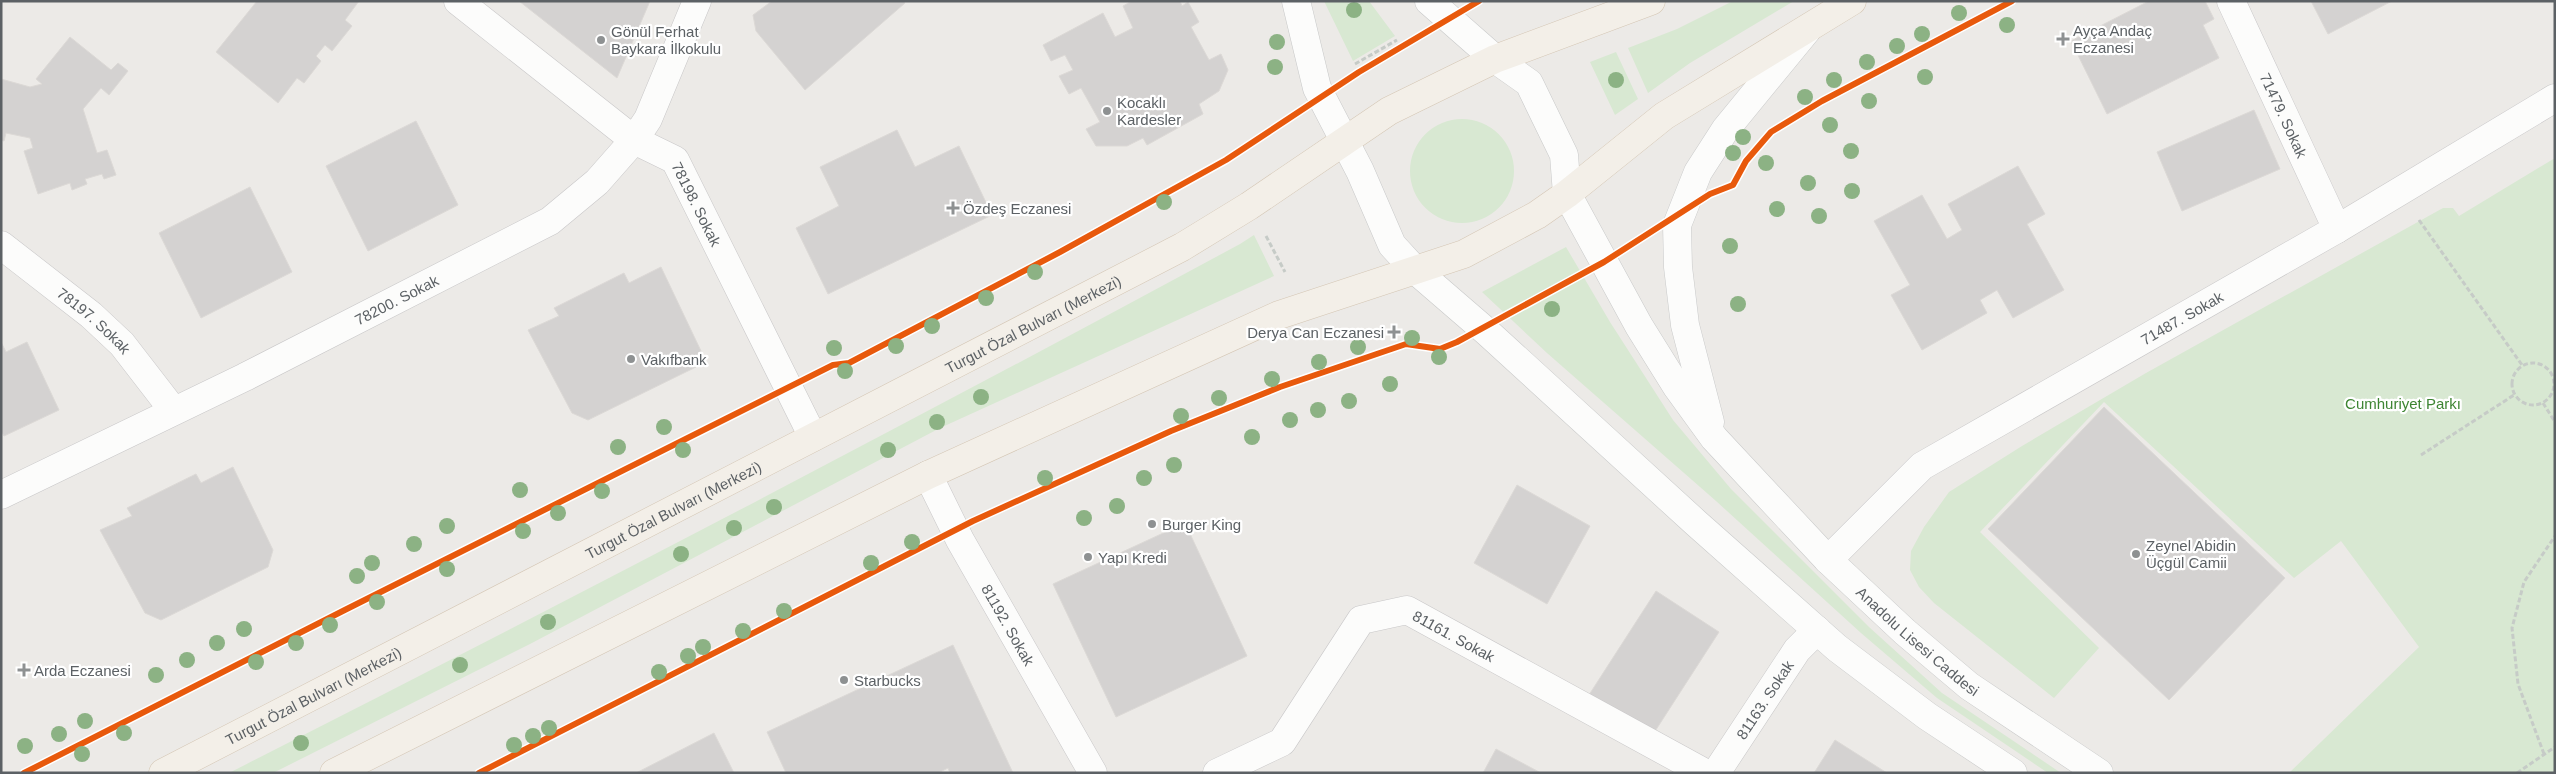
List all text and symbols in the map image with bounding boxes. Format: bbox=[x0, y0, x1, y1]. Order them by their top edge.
place label: Ayça Andaç Eczanesi bbox=[2073, 22, 2152, 56]
place label: Gönül Ferhat Baykara İlkokulu bbox=[611, 23, 721, 57]
marker: Ayça Andaç Eczanesi bbox=[2057, 33, 2069, 45]
marker: Gönül Ferhat Baykara İlkokulu bbox=[595, 34, 607, 46]
street label: 71479. Sokak bbox=[2257, 70, 2311, 161]
place label: Kocaklı Kardesler bbox=[1117, 94, 1181, 128]
marker: Kocaklı Kardesler bbox=[1101, 105, 1113, 117]
street label: 78198. Sokak bbox=[669, 159, 725, 249]
place label: Özdeş Eczanesi bbox=[963, 200, 1071, 217]
marker: Özdeş Eczanesi bbox=[947, 202, 959, 214]
street label: 78200. Sokak bbox=[352, 271, 441, 328]
street label: Turgut Özal Bulvarı (Merkezi) bbox=[942, 272, 1124, 376]
street label: 78197. Sokak bbox=[54, 284, 135, 357]
street label: 71487. Sokak bbox=[2138, 287, 2226, 348]
place label: Derya Can Eczanesi bbox=[1247, 324, 1384, 341]
marker: Derya Can Eczanesi bbox=[1388, 326, 1400, 338]
place label: Vakıfbank bbox=[641, 351, 707, 368]
marker: Vakıfbank bbox=[625, 353, 637, 365]
park label: Cumhuriyet Parkı bbox=[2345, 395, 2461, 412]
street label: Turgut Özal Bulvarı (Merkezi) bbox=[582, 457, 764, 562]
place label: Burger King bbox=[1162, 516, 1241, 533]
marker: Burger King bbox=[1146, 518, 1158, 530]
place label: Zeynel Abidin Üçgül Camii bbox=[2146, 537, 2236, 571]
marker: Zeynel Abidin Üçgül Camii bbox=[2130, 548, 2142, 560]
place label: Yapı Kredi bbox=[1098, 549, 1167, 566]
marker: Yapı Kredi bbox=[1082, 551, 1094, 563]
street label: 81192. Sokak bbox=[979, 581, 1038, 669]
street label: Anadolu Lisesi Caddesi bbox=[1853, 583, 1982, 699]
street label: 81161. Sokak bbox=[1410, 606, 1498, 665]
street label: Turgut Özal Bulvarı (Merkezi) bbox=[222, 643, 404, 748]
street label: 81163. Sokak bbox=[1732, 657, 1797, 742]
place label: Arda Eczanesi bbox=[34, 662, 131, 679]
marker: Arda Eczanesi bbox=[18, 664, 30, 676]
place label: Starbucks bbox=[854, 672, 921, 689]
marker: Starbucks bbox=[838, 674, 850, 686]

